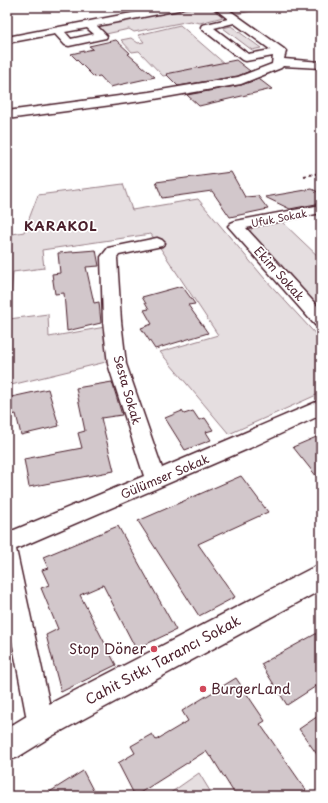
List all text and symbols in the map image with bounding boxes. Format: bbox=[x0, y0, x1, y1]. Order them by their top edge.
street label: Ufuk Sokak bbox=[250, 205, 308, 230]
district label: KARAKOL bbox=[24, 216, 98, 235]
street label: Ekim Sokak bbox=[250, 242, 309, 305]
street label: Sesta Sokak bbox=[109, 353, 146, 427]
street label: Gülümser Sokak bbox=[117, 449, 212, 503]
street label: Cahit Sıtkı Tarancı Sokak bbox=[81, 610, 244, 710]
place label: Stop Döner bbox=[69, 638, 146, 659]
marker: Stop Döner bbox=[149, 644, 159, 654]
place label: BurgerLand bbox=[211, 678, 291, 699]
marker: BurgerLand bbox=[198, 684, 208, 694]

